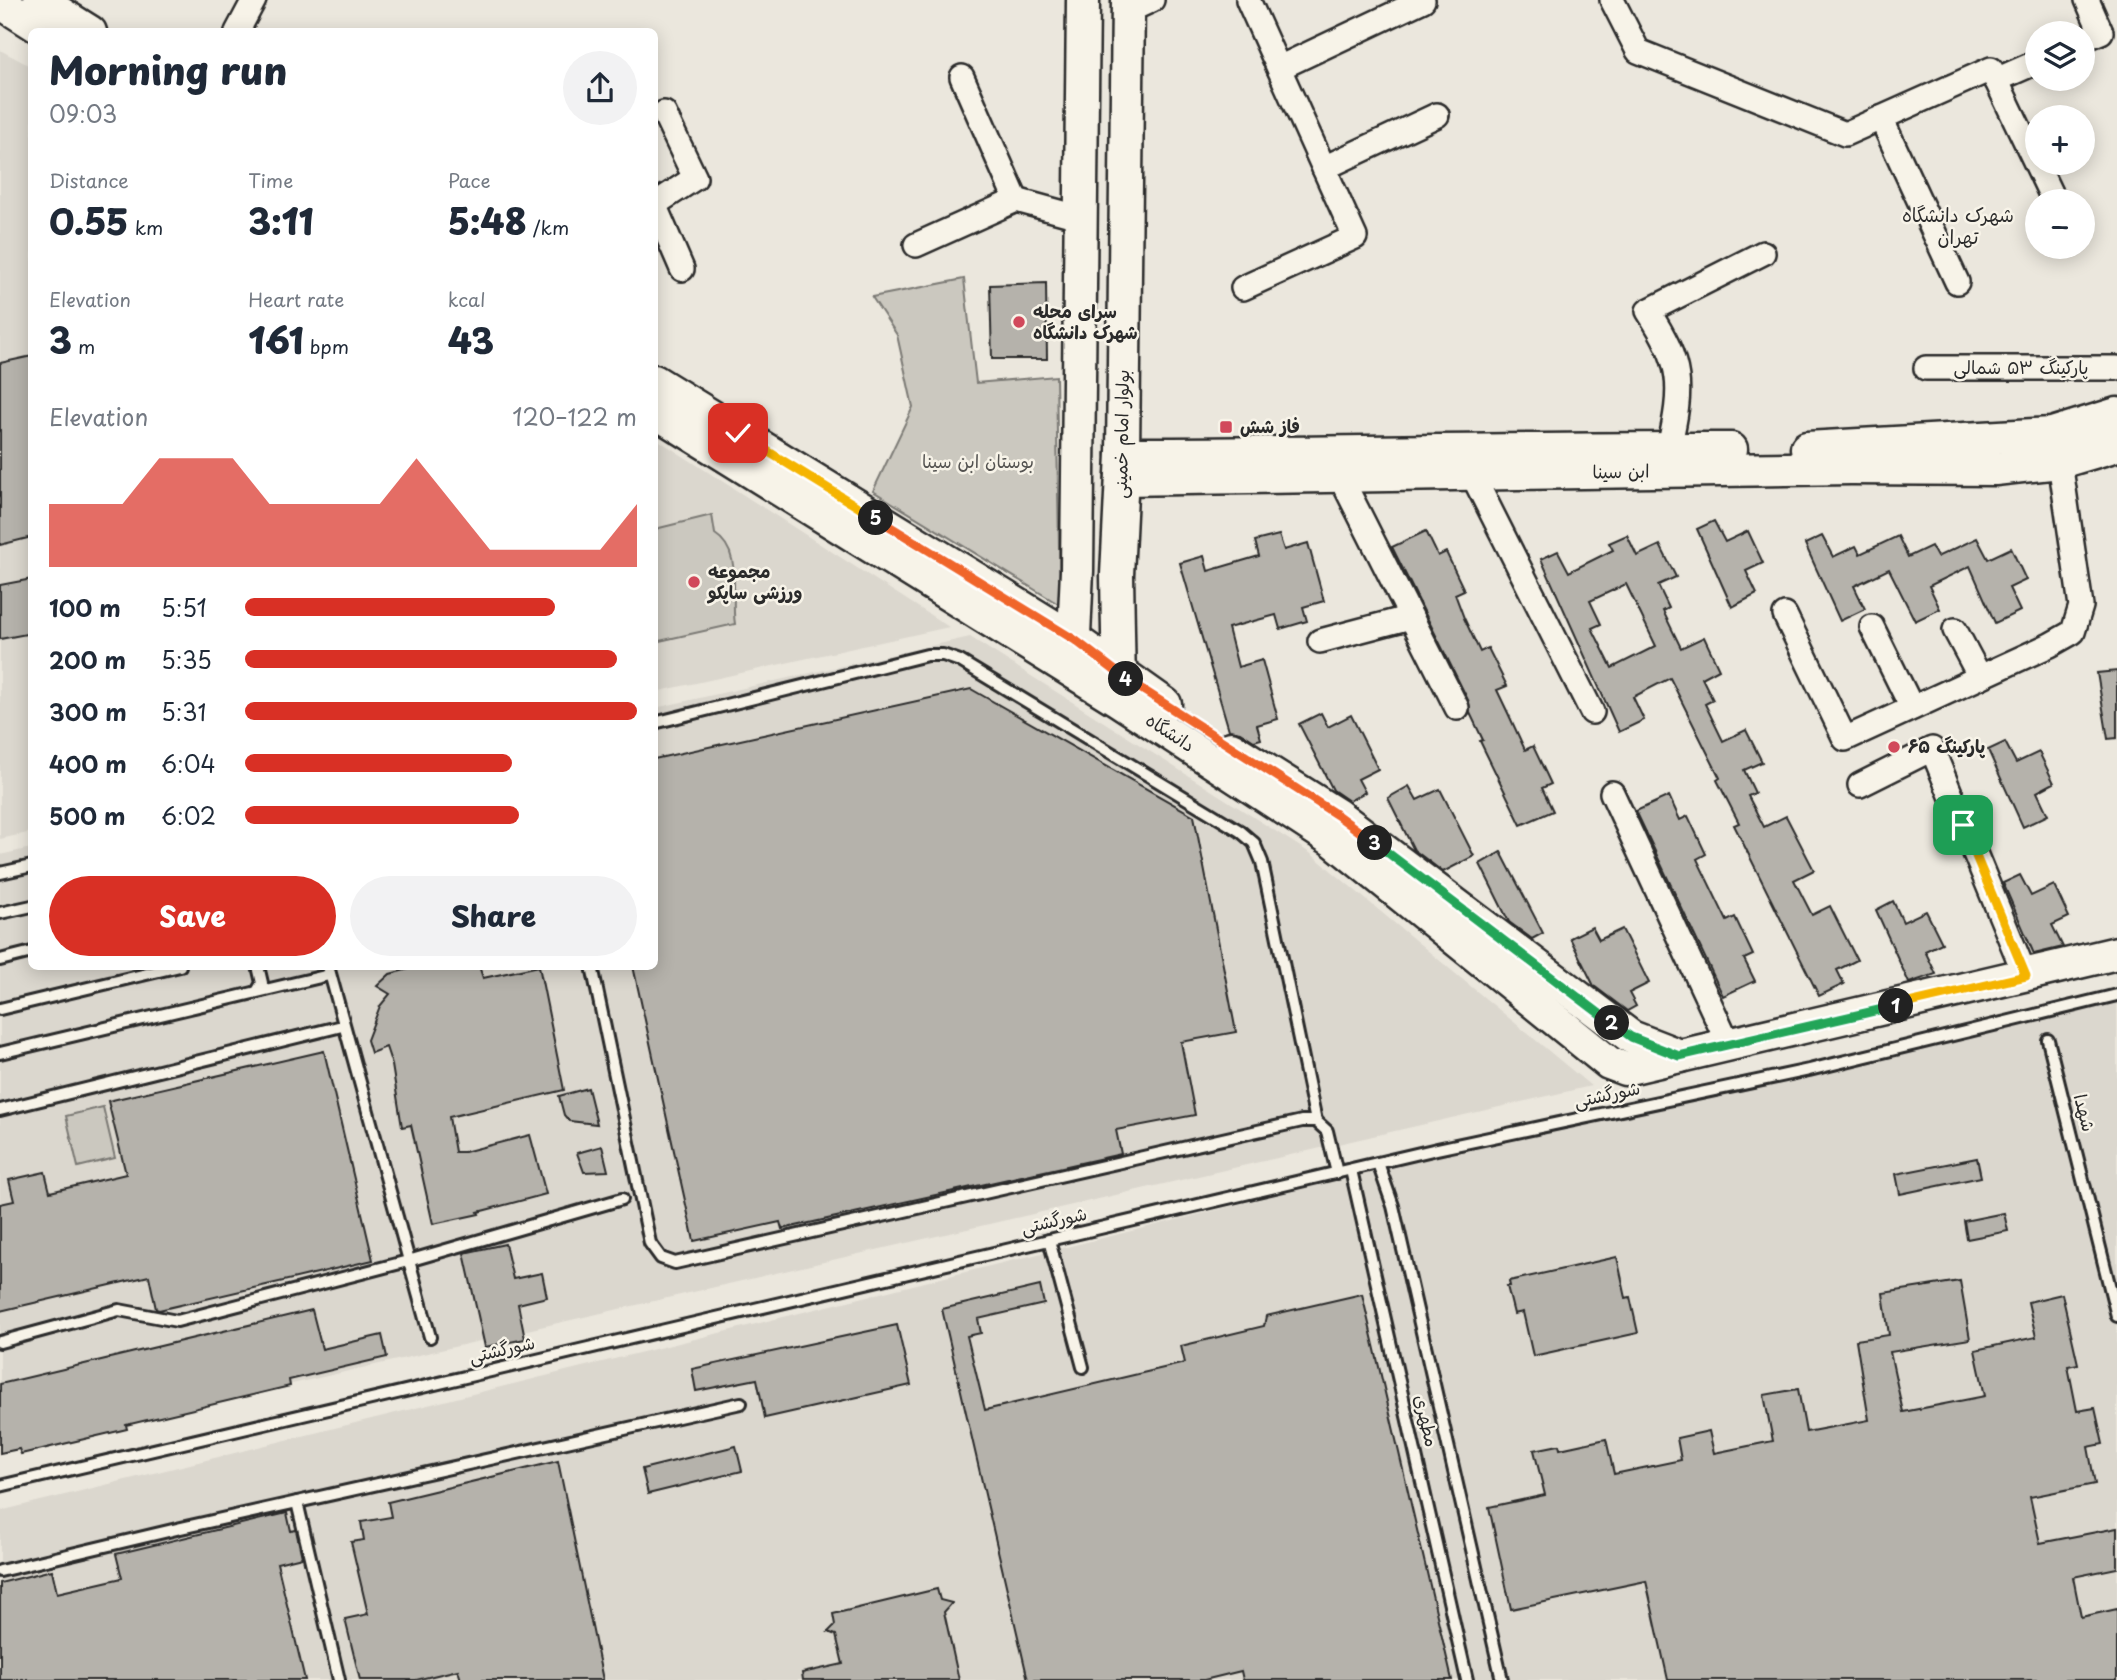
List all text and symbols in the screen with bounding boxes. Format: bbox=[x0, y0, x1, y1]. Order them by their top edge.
map controls bbox=[2025, 21, 2095, 259]
button: layers bbox=[2025, 21, 2095, 91]
text: Morning run bbox=[49, 41, 287, 98]
button: share bbox=[563, 51, 637, 125]
text: 09:03 bbox=[49, 96, 117, 131]
button: + bbox=[2025, 105, 2095, 175]
text: Distance bbox=[49, 166, 129, 194]
text: Time bbox=[248, 166, 293, 194]
text: Pace bbox=[448, 166, 491, 194]
button: − bbox=[2025, 189, 2095, 259]
text: 0.55 bbox=[49, 194, 128, 247]
text: 3:11 bbox=[248, 194, 314, 247]
text: 5:48 bbox=[448, 194, 527, 247]
district label: شهرک دانشگاه تهران bbox=[1902, 200, 2014, 250]
text: km bbox=[128, 213, 163, 241]
text: /km bbox=[527, 213, 569, 241]
text: Elevation bbox=[49, 285, 131, 313]
text: Heart rate bbox=[248, 285, 344, 313]
text: kcal bbox=[448, 285, 486, 313]
place label: سرای محله شهرک دانشگاه bbox=[1033, 297, 1138, 345]
text: 3 bbox=[49, 313, 72, 366]
text: 161 bbox=[248, 313, 304, 366]
text: 43 bbox=[448, 313, 494, 366]
marker: سرای محله شهرک دانشگاه bbox=[1011, 314, 1027, 330]
text: m bbox=[72, 332, 95, 360]
text: bpm bbox=[304, 332, 349, 360]
street label: پارکینگ ۵۳ شمالی bbox=[1954, 353, 2088, 380]
street label: بولوار امام خمینی bbox=[1106, 369, 1137, 499]
text: Elevation bbox=[49, 399, 148, 434]
text: 120–122 m bbox=[512, 399, 637, 434]
pin bbox=[708, 403, 768, 463]
place label: فاز شش bbox=[1240, 412, 1300, 439]
icon: check bbox=[719, 414, 757, 452]
marker: فاز شش bbox=[1218, 419, 1234, 435]
park label: بوستان ابن سینا bbox=[922, 447, 1034, 474]
street label: ابن سینا bbox=[1592, 457, 1650, 484]
pin: 5 bbox=[858, 500, 894, 536]
text: 5 bbox=[869, 503, 882, 531]
place label: مجموعه ورزشی ساپکو bbox=[706, 557, 802, 605]
marker: مجموعه ورزشی ساپکو bbox=[686, 574, 702, 590]
text: 100 m bbox=[49, 590, 121, 625]
text: 5:51 bbox=[161, 590, 207, 625]
text: 200 m bbox=[49, 642, 126, 677]
text: 5:35 bbox=[161, 642, 212, 677]
pin: 4 bbox=[1108, 662, 1144, 696]
text: 4 bbox=[1119, 664, 1132, 692]
text: 300 m bbox=[49, 694, 127, 729]
text: 5:31 bbox=[161, 694, 206, 729]
street label: دانشگاه bbox=[1141, 706, 1201, 758]
place label: پارکینگ ۶۵ bbox=[1908, 732, 1986, 759]
marker: پارکینگ ۶۵ bbox=[1886, 739, 1902, 755]
text: 400 m bbox=[49, 746, 127, 781]
text: 6:04 bbox=[161, 746, 216, 781]
pin bbox=[1933, 795, 1993, 855]
text: 500 m bbox=[49, 798, 126, 833]
text: 6:02 bbox=[161, 798, 216, 833]
icon: arrive bbox=[1944, 806, 1982, 844]
pin: 3 bbox=[1358, 826, 1392, 860]
text: 3 bbox=[1368, 828, 1381, 856]
button: Save bbox=[49, 876, 336, 956]
button: Share bbox=[350, 876, 637, 956]
pin: 1 bbox=[1878, 988, 1913, 1024]
text: 1 bbox=[1891, 991, 1900, 1019]
pin: 2 bbox=[1594, 1006, 1630, 1040]
text: 2 bbox=[1605, 1008, 1618, 1036]
street label: شورگشتی bbox=[1571, 1073, 1642, 1114]
street label: شهدا bbox=[2068, 1091, 2103, 1134]
street label: شورگشتی bbox=[1018, 1199, 1089, 1240]
street label: شورگشتی bbox=[466, 1328, 537, 1369]
street label: مطهری bbox=[1408, 1392, 1447, 1449]

